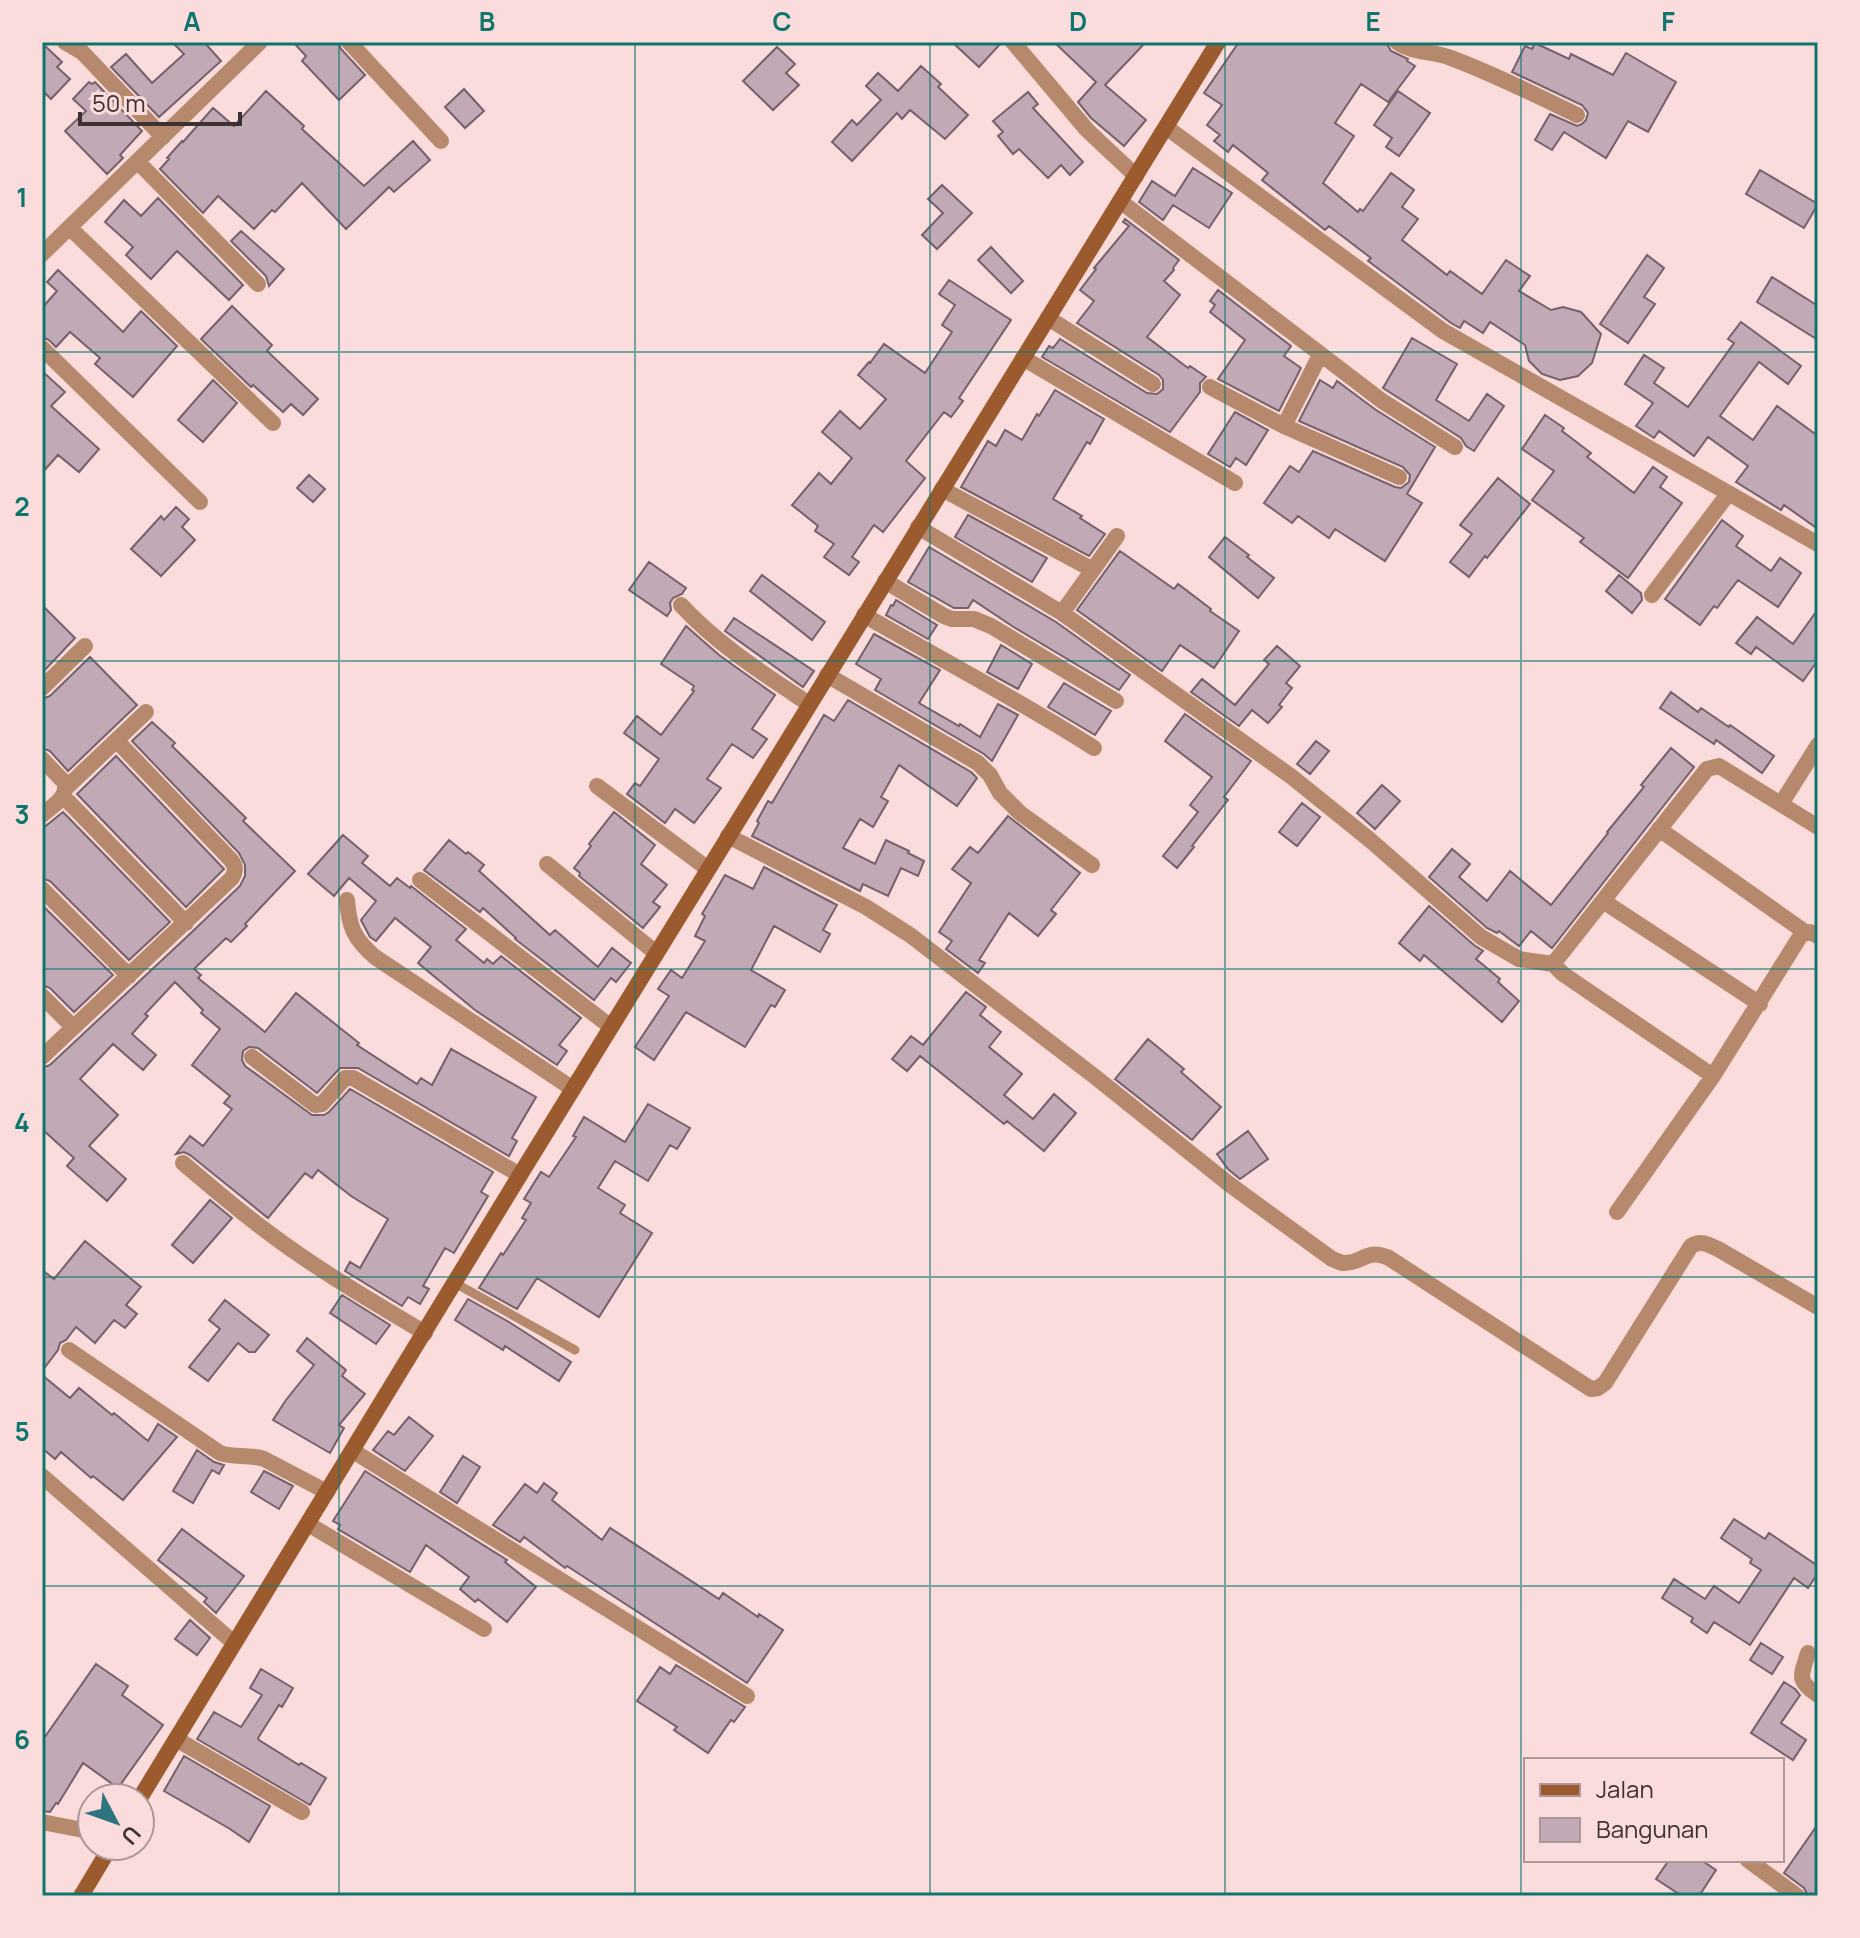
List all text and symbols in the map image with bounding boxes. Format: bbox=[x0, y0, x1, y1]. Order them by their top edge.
text: A bbox=[183, 3, 201, 39]
text: B bbox=[479, 3, 495, 39]
text: C bbox=[772, 3, 792, 39]
text: D bbox=[1069, 3, 1087, 39]
text: E bbox=[1365, 3, 1381, 39]
text: F bbox=[1661, 3, 1675, 39]
scale bar bbox=[80, 76, 240, 126]
text: 50 m bbox=[92, 86, 146, 119]
text: 1 bbox=[16, 179, 28, 215]
text: 2 bbox=[14, 488, 30, 524]
text: 3 bbox=[14, 796, 30, 832]
text: 4 bbox=[14, 1104, 30, 1140]
text: 5 bbox=[14, 1413, 30, 1449]
text: 6 bbox=[14, 1721, 30, 1757]
legend bbox=[1524, 1758, 1784, 1862]
text: Jalan bbox=[1596, 1772, 1654, 1805]
north arrow bbox=[76, 1782, 156, 1862]
text: Bangunan bbox=[1596, 1812, 1709, 1845]
text: U bbox=[115, 1819, 148, 1851]

